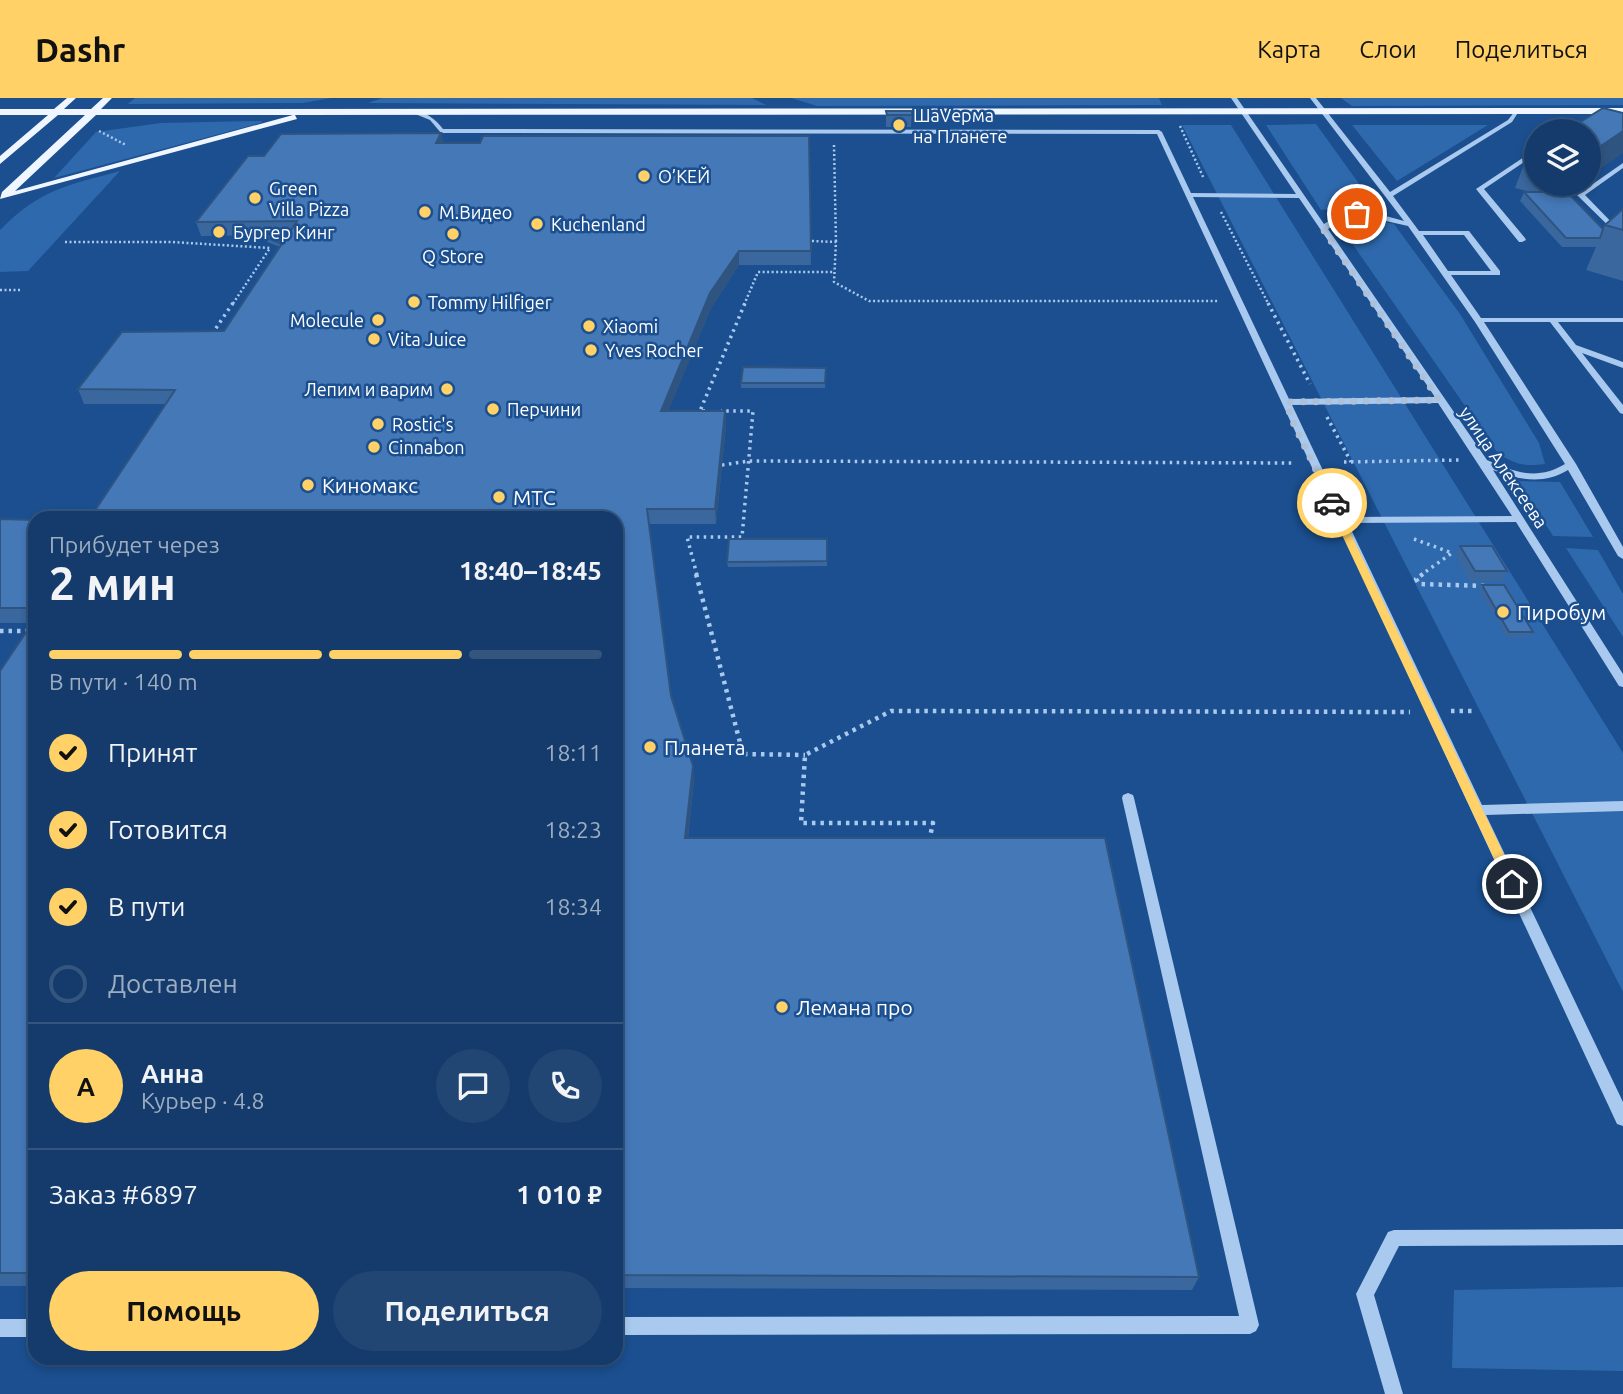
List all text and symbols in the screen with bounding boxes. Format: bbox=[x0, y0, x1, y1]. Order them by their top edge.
text: Dashr bbox=[35, 31, 125, 68]
text: Карта bbox=[1257, 36, 1321, 63]
text: Слои bbox=[1359, 36, 1417, 63]
text: Поделиться bbox=[1455, 36, 1588, 63]
place label: ШаVерма на Планете bbox=[913, 105, 1007, 146]
marker: ШаVерма на Планете bbox=[891, 117, 907, 133]
map controls bbox=[1524, 119, 1601, 196]
button: layers bbox=[1524, 119, 1601, 196]
place label: О’КЕЙ bbox=[658, 166, 710, 186]
marker: О’КЕЙ bbox=[636, 168, 652, 184]
place label: Green Villa Pizza bbox=[269, 178, 349, 219]
pin bbox=[1327, 184, 1387, 244]
marker: Green Villa Pizza bbox=[247, 190, 263, 206]
icon: bag bbox=[1338, 195, 1376, 233]
place label: М.Видео bbox=[439, 202, 512, 222]
marker: М.Видео bbox=[417, 204, 433, 220]
place label: Kuchenland bbox=[551, 214, 646, 234]
marker: Kuchenland bbox=[529, 216, 545, 232]
place label: Бургер Кинг bbox=[233, 222, 334, 242]
marker: Бургер Кинг bbox=[211, 224, 227, 240]
marker: Q Store bbox=[445, 226, 461, 242]
place label: Q Store bbox=[422, 246, 484, 267]
place label: Tommy Hilfiger bbox=[428, 292, 552, 312]
marker: Tommy Hilfiger bbox=[406, 294, 422, 310]
place label: Molecule bbox=[290, 310, 364, 330]
marker: Molecule bbox=[370, 312, 386, 328]
place label: Xiaomi bbox=[603, 316, 658, 336]
marker: Xiaomi bbox=[581, 318, 597, 334]
place label: Vita Juice bbox=[388, 329, 467, 349]
marker: Vita Juice bbox=[366, 331, 382, 347]
place label: Yves Rocher bbox=[605, 340, 703, 360]
marker: Yves Rocher bbox=[583, 342, 599, 358]
place label: Лепим и варим bbox=[304, 379, 433, 399]
marker: Лепим и варим bbox=[439, 381, 455, 397]
place label: Перчини bbox=[507, 399, 581, 419]
marker: Перчини bbox=[485, 401, 501, 417]
street label: улица Алексеева bbox=[1456, 402, 1552, 532]
place label: Rostic's bbox=[392, 414, 454, 434]
marker: Rostic's bbox=[370, 416, 386, 432]
place label: Cinnabon bbox=[388, 437, 465, 457]
marker: Cinnabon bbox=[366, 439, 382, 455]
courier bbox=[1297, 468, 1367, 538]
place label: Киномакс bbox=[322, 473, 418, 497]
marker: Киномакс bbox=[300, 477, 316, 493]
icon: car bbox=[1313, 484, 1351, 522]
place label: МТС bbox=[513, 485, 556, 509]
marker: МТС bbox=[491, 489, 507, 505]
text: Прибудет через bbox=[49, 532, 220, 557]
text: 18:40–18:45 bbox=[459, 556, 602, 585]
text: 2 мин bbox=[49, 557, 176, 609]
place label: Пиробум bbox=[1517, 600, 1606, 624]
marker: Пиробум bbox=[1495, 604, 1511, 620]
text: В пути · 140 m bbox=[49, 669, 198, 694]
icon: check bbox=[49, 734, 87, 772]
place label: Планета bbox=[664, 735, 746, 759]
text: Принят bbox=[108, 738, 197, 767]
marker: Планета bbox=[642, 739, 658, 755]
text: 18:11 bbox=[544, 740, 602, 765]
icon: check bbox=[49, 811, 87, 849]
text: Готовится bbox=[108, 815, 228, 844]
text: 18:23 bbox=[544, 817, 602, 842]
pin bbox=[1482, 854, 1542, 914]
icon: home bbox=[1493, 865, 1531, 903]
icon: check bbox=[49, 888, 87, 926]
text: В пути bbox=[108, 892, 185, 921]
text: 18:34 bbox=[544, 894, 602, 919]
text: Доставлен bbox=[108, 969, 238, 998]
place label: Лемана про bbox=[796, 995, 913, 1019]
marker: Лемана про bbox=[774, 999, 790, 1015]
button: chat bbox=[436, 1049, 510, 1123]
button: phone bbox=[528, 1049, 602, 1123]
text: Анна bbox=[141, 1059, 204, 1088]
text: А bbox=[77, 1072, 95, 1101]
text: Курьер · 4.8 bbox=[141, 1088, 265, 1113]
text: Заказ #6897 bbox=[49, 1180, 198, 1209]
text: 1 010 ₽ bbox=[516, 1180, 602, 1209]
button: Помощь bbox=[49, 1271, 319, 1351]
button: Поделиться bbox=[333, 1271, 602, 1351]

